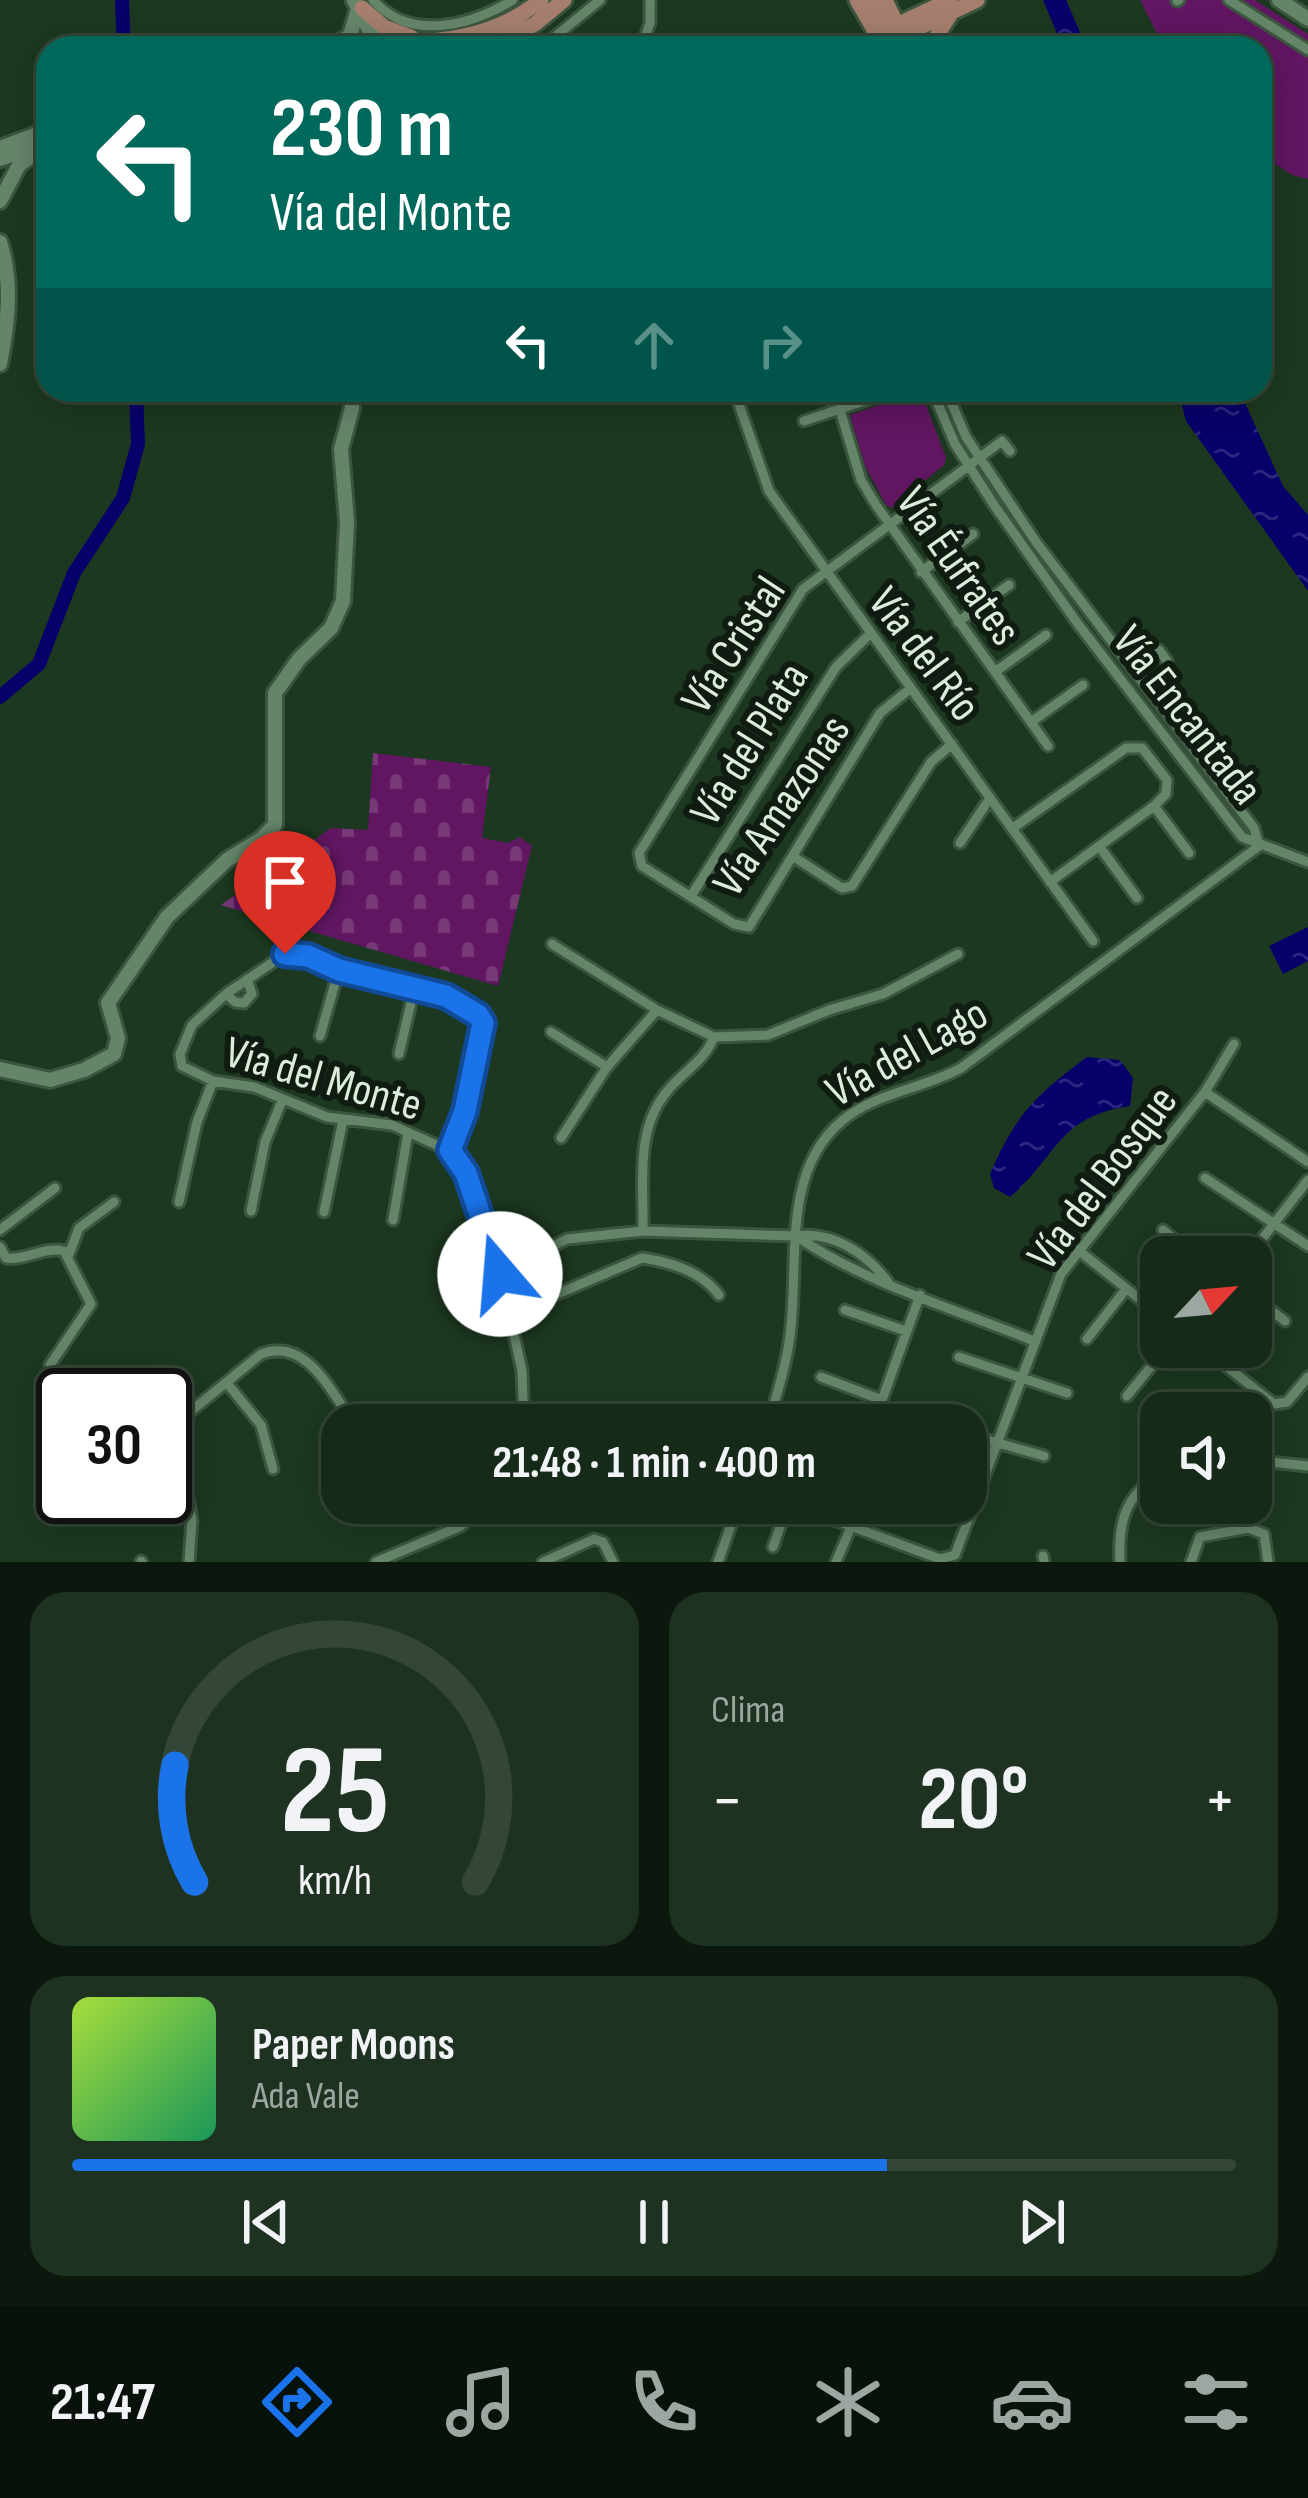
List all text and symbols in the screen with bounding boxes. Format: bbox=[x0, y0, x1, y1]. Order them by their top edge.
text: 230 m bbox=[270, 79, 453, 180]
icon: left bbox=[72, 84, 228, 240]
text: Vía del Monte bbox=[270, 181, 512, 246]
icon: left bbox=[495, 312, 561, 378]
icon: ahead bbox=[621, 312, 687, 378]
icon: right bbox=[747, 312, 813, 378]
street label: Vía Éufrates bbox=[884, 477, 1032, 656]
street label: Vía Cristal bbox=[670, 567, 798, 724]
street label: Vía del Río bbox=[856, 577, 992, 732]
street label: Vía Encantada bbox=[1100, 615, 1274, 816]
street label: Vía del Plata bbox=[679, 653, 821, 836]
street label: Vía Amazonas bbox=[702, 705, 863, 907]
pin bbox=[234, 831, 336, 954]
icon: arrive bbox=[252, 849, 318, 915]
street label: Vía del Lago bbox=[817, 986, 997, 1120]
street label: Vía del Monte bbox=[219, 1025, 428, 1134]
street label: Vía del Bosque bbox=[1016, 1076, 1190, 1281]
position arrow bbox=[437, 1211, 563, 1337]
north arrow bbox=[1140, 1236, 1272, 1368]
map controls bbox=[1140, 1236, 1272, 1524]
speed limit sign: 30 bbox=[36, 1368, 192, 1524]
button: sound bbox=[1140, 1392, 1272, 1524]
text: 21:48 · 1 min · 400 m bbox=[492, 1436, 816, 1491]
text: Clima bbox=[711, 1687, 785, 1734]
text: 25 bbox=[280, 1719, 389, 1868]
text: 20° bbox=[918, 1747, 1029, 1855]
text: − bbox=[711, 1762, 743, 1841]
text: + bbox=[1204, 1762, 1236, 1841]
text: km/h bbox=[297, 1855, 372, 1907]
text: Paper Moons bbox=[252, 2018, 455, 2073]
text: Ada Vale bbox=[252, 2073, 360, 2120]
icon: previous bbox=[233, 2189, 299, 2255]
icon: pause bbox=[621, 2189, 687, 2255]
icon: next bbox=[1009, 2189, 1075, 2255]
icon: directions bbox=[255, 2360, 339, 2444]
icon: music bbox=[439, 2360, 523, 2444]
icon: phone bbox=[622, 2360, 706, 2444]
icon: climate bbox=[806, 2360, 890, 2444]
icon: car bbox=[990, 2360, 1074, 2444]
icon: filters bbox=[1174, 2360, 1258, 2444]
text: 21:47 bbox=[50, 2370, 155, 2435]

